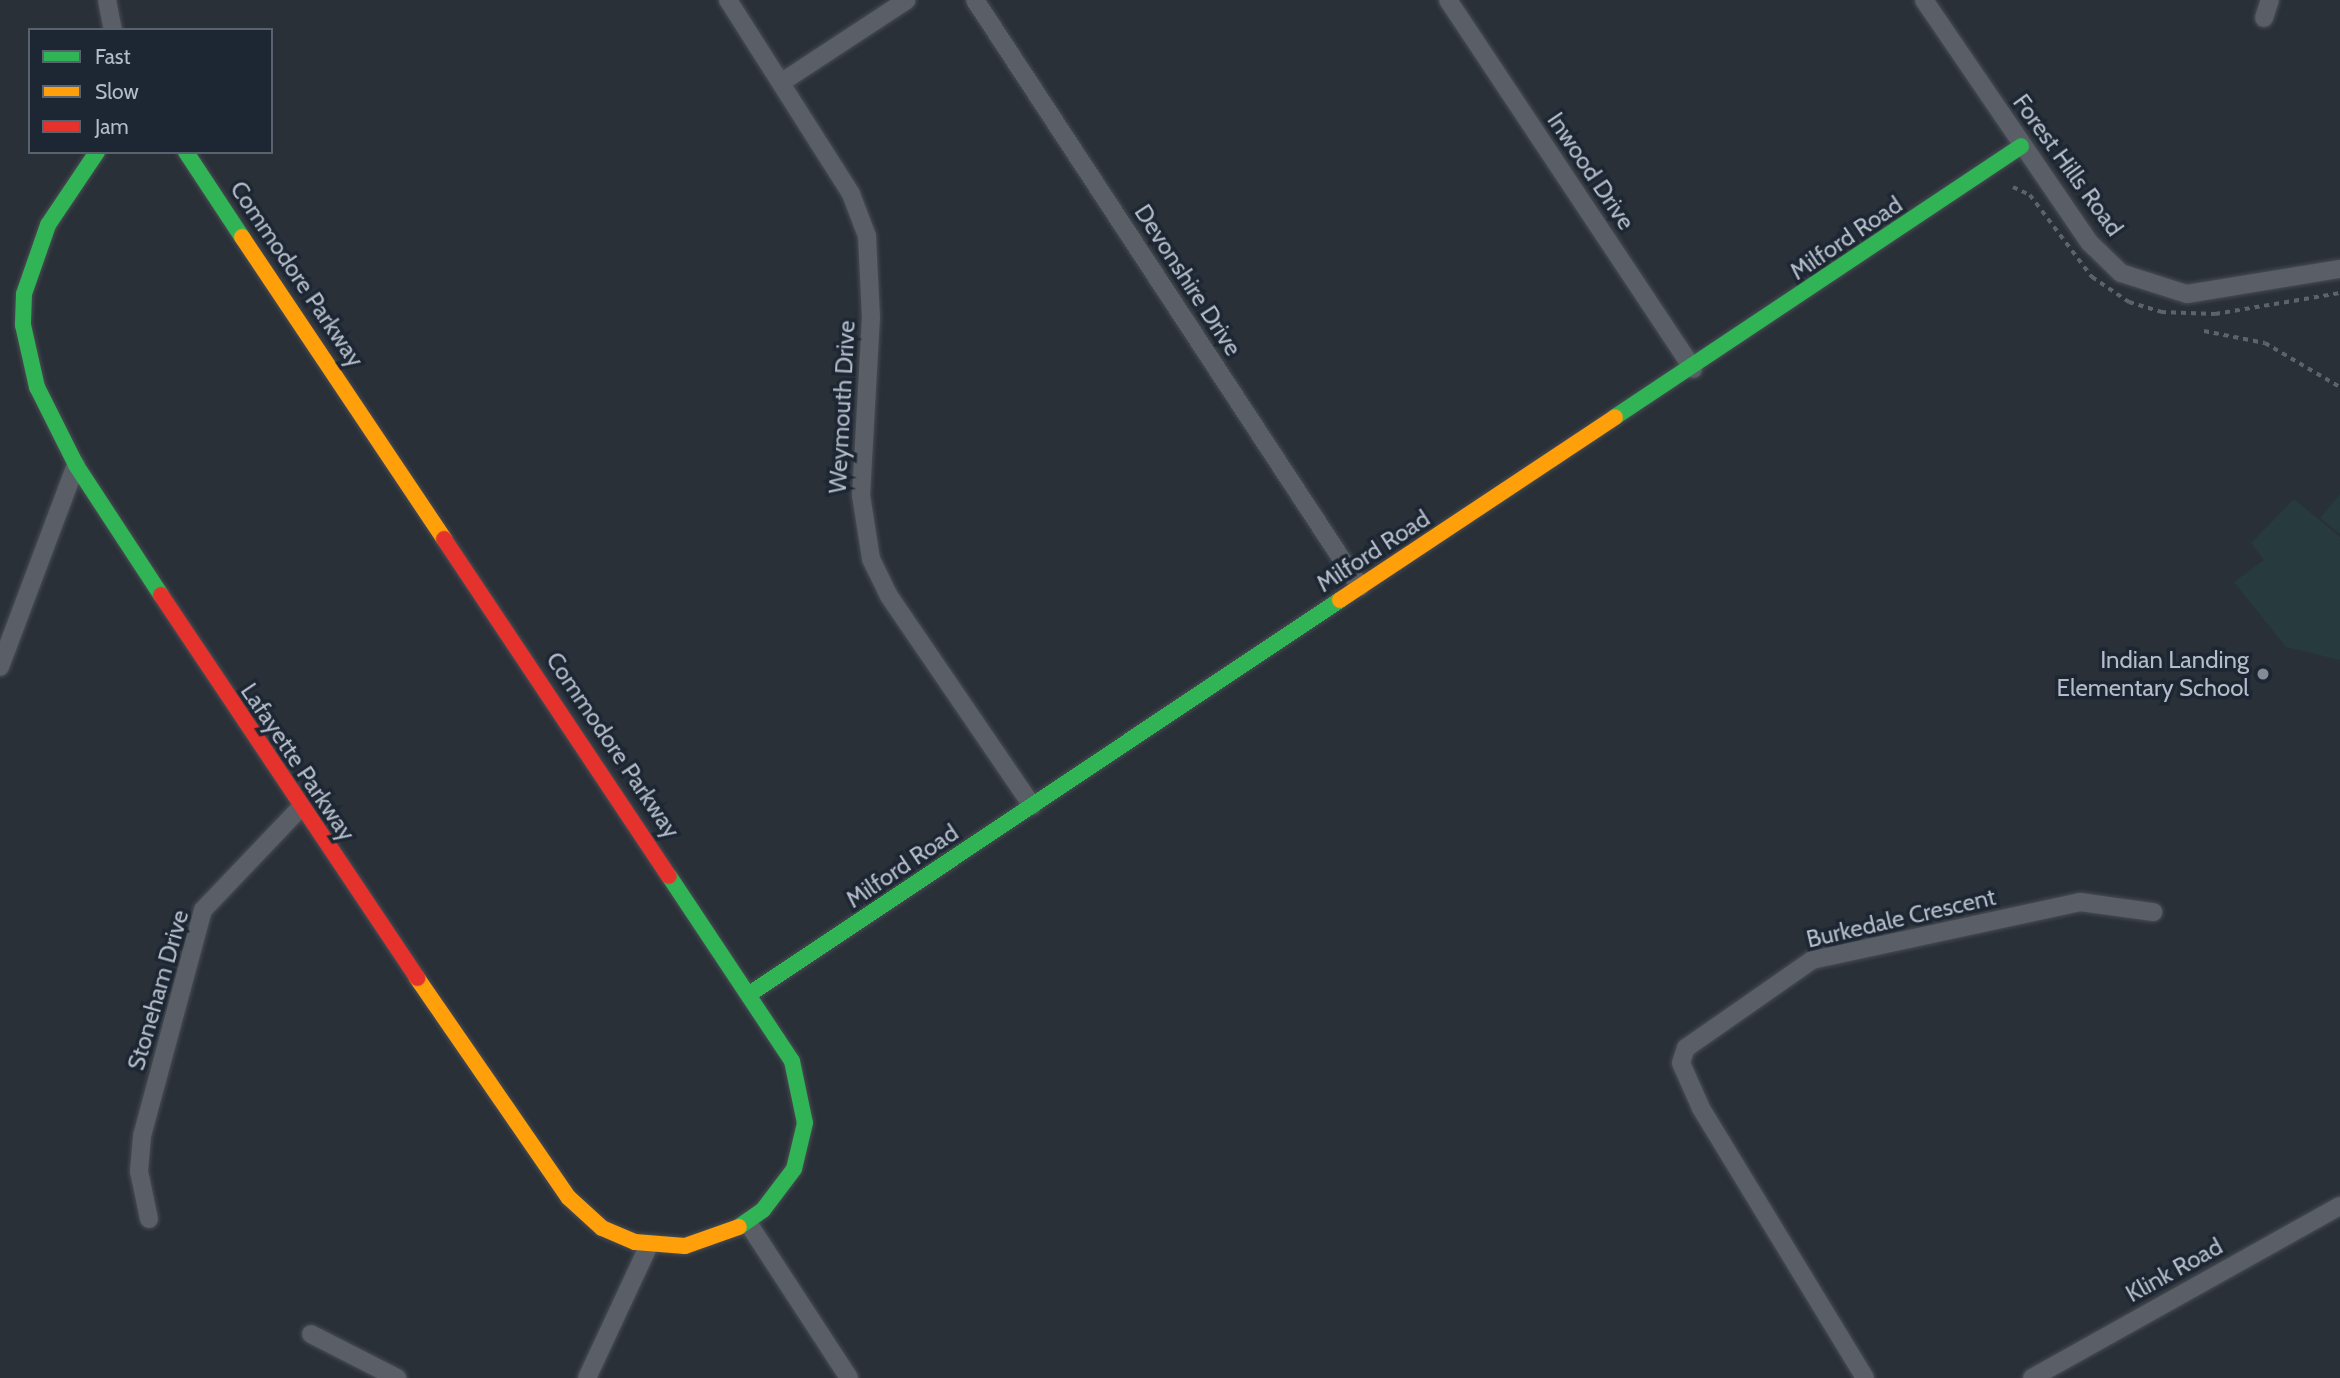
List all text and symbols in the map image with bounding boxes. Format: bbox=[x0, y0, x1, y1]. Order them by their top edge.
legend bbox=[28, 28, 273, 154]
text: Fast bbox=[95, 44, 131, 69]
text: Slow bbox=[95, 79, 139, 104]
street label: Forest Hills Road bbox=[2007, 88, 2129, 242]
street label: Inwood Drive bbox=[1541, 107, 1641, 235]
text: Jam bbox=[95, 114, 129, 139]
street label: Commodore Parkway bbox=[224, 176, 370, 372]
street label: Milford Road bbox=[1784, 190, 1908, 286]
street label: Devonshire Drive bbox=[1128, 199, 1248, 361]
street label: Weymouth Drive bbox=[823, 320, 861, 494]
street label: Milford Road bbox=[1311, 504, 1435, 598]
place label: Indian Landing Elementary School bbox=[2057, 646, 2249, 702]
street label: Commodore Parkway bbox=[540, 647, 686, 843]
marker: Indian Landing Elementary School bbox=[2255, 666, 2271, 682]
street label: Lafayette Parkway bbox=[235, 678, 361, 846]
street label: Milford Road bbox=[840, 818, 964, 914]
street label: Burkedale Crescent bbox=[1804, 882, 1998, 954]
street label: Stoneham Drive bbox=[121, 907, 195, 1073]
street label: Klink Road bbox=[2121, 1232, 2227, 1308]

